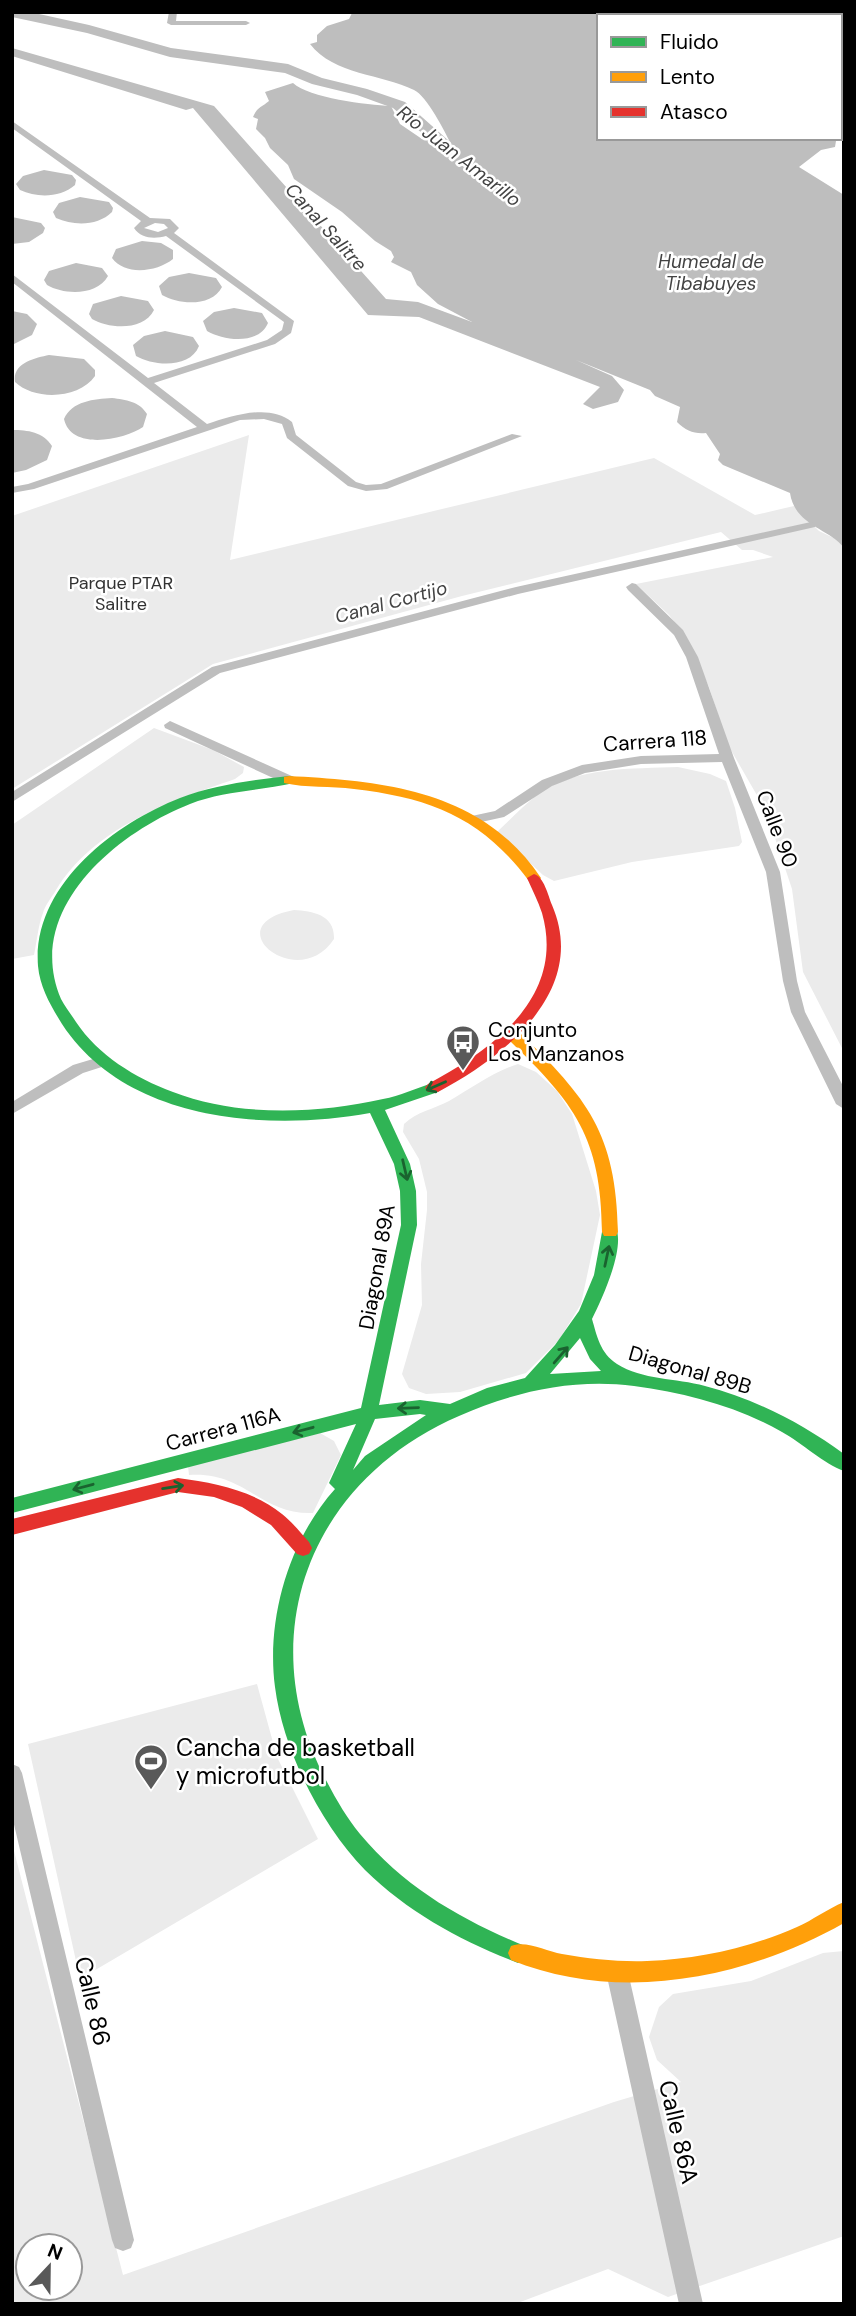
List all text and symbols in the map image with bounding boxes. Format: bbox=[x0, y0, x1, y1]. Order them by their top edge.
legend bbox=[597, 14, 842, 140]
text: Fluido bbox=[660, 28, 719, 56]
text: Lento bbox=[660, 63, 715, 91]
text: Atasco bbox=[660, 98, 728, 126]
water label: Río Juan Amarillo bbox=[392, 100, 526, 212]
water label: Canal Salitre bbox=[280, 178, 372, 277]
water label: Humedal de Tibabuyes bbox=[658, 249, 764, 296]
park label: Parque PTAR Salitre bbox=[69, 571, 173, 616]
water label: Canal Cortijo bbox=[332, 575, 450, 629]
street label: Carrera 118 bbox=[602, 723, 708, 759]
street label: Calle 90 bbox=[749, 786, 805, 872]
place label: Conjunto Los Manzanos bbox=[488, 1016, 624, 1068]
bus stop icon: Conjunto Los Manzanos bbox=[444, 1023, 482, 1072]
one-way arrow bbox=[426, 1080, 447, 1093]
one-way arrow bbox=[399, 1158, 412, 1180]
street label: Diagonal 89A bbox=[352, 1202, 402, 1332]
one-way arrow bbox=[600, 1245, 614, 1268]
street label: Diagonal 89B bbox=[625, 1339, 755, 1401]
one-way arrow bbox=[553, 1346, 569, 1364]
street label: Carrera 116A bbox=[163, 1400, 284, 1458]
one-way arrow bbox=[397, 1401, 420, 1414]
one-way arrow bbox=[293, 1424, 315, 1437]
one-way arrow bbox=[161, 1480, 184, 1493]
one-way arrow bbox=[72, 1481, 95, 1494]
place label: Cancha de basketball y microfutbol bbox=[176, 1732, 415, 1791]
sports icon: Cancha de basketball y microfutbol bbox=[132, 1742, 170, 1791]
street label: Calle 86 bbox=[68, 1953, 118, 2049]
street label: Calle 86A bbox=[652, 2077, 706, 2187]
north arrow bbox=[14, 2232, 84, 2302]
text: N bbox=[44, 2238, 66, 2266]

